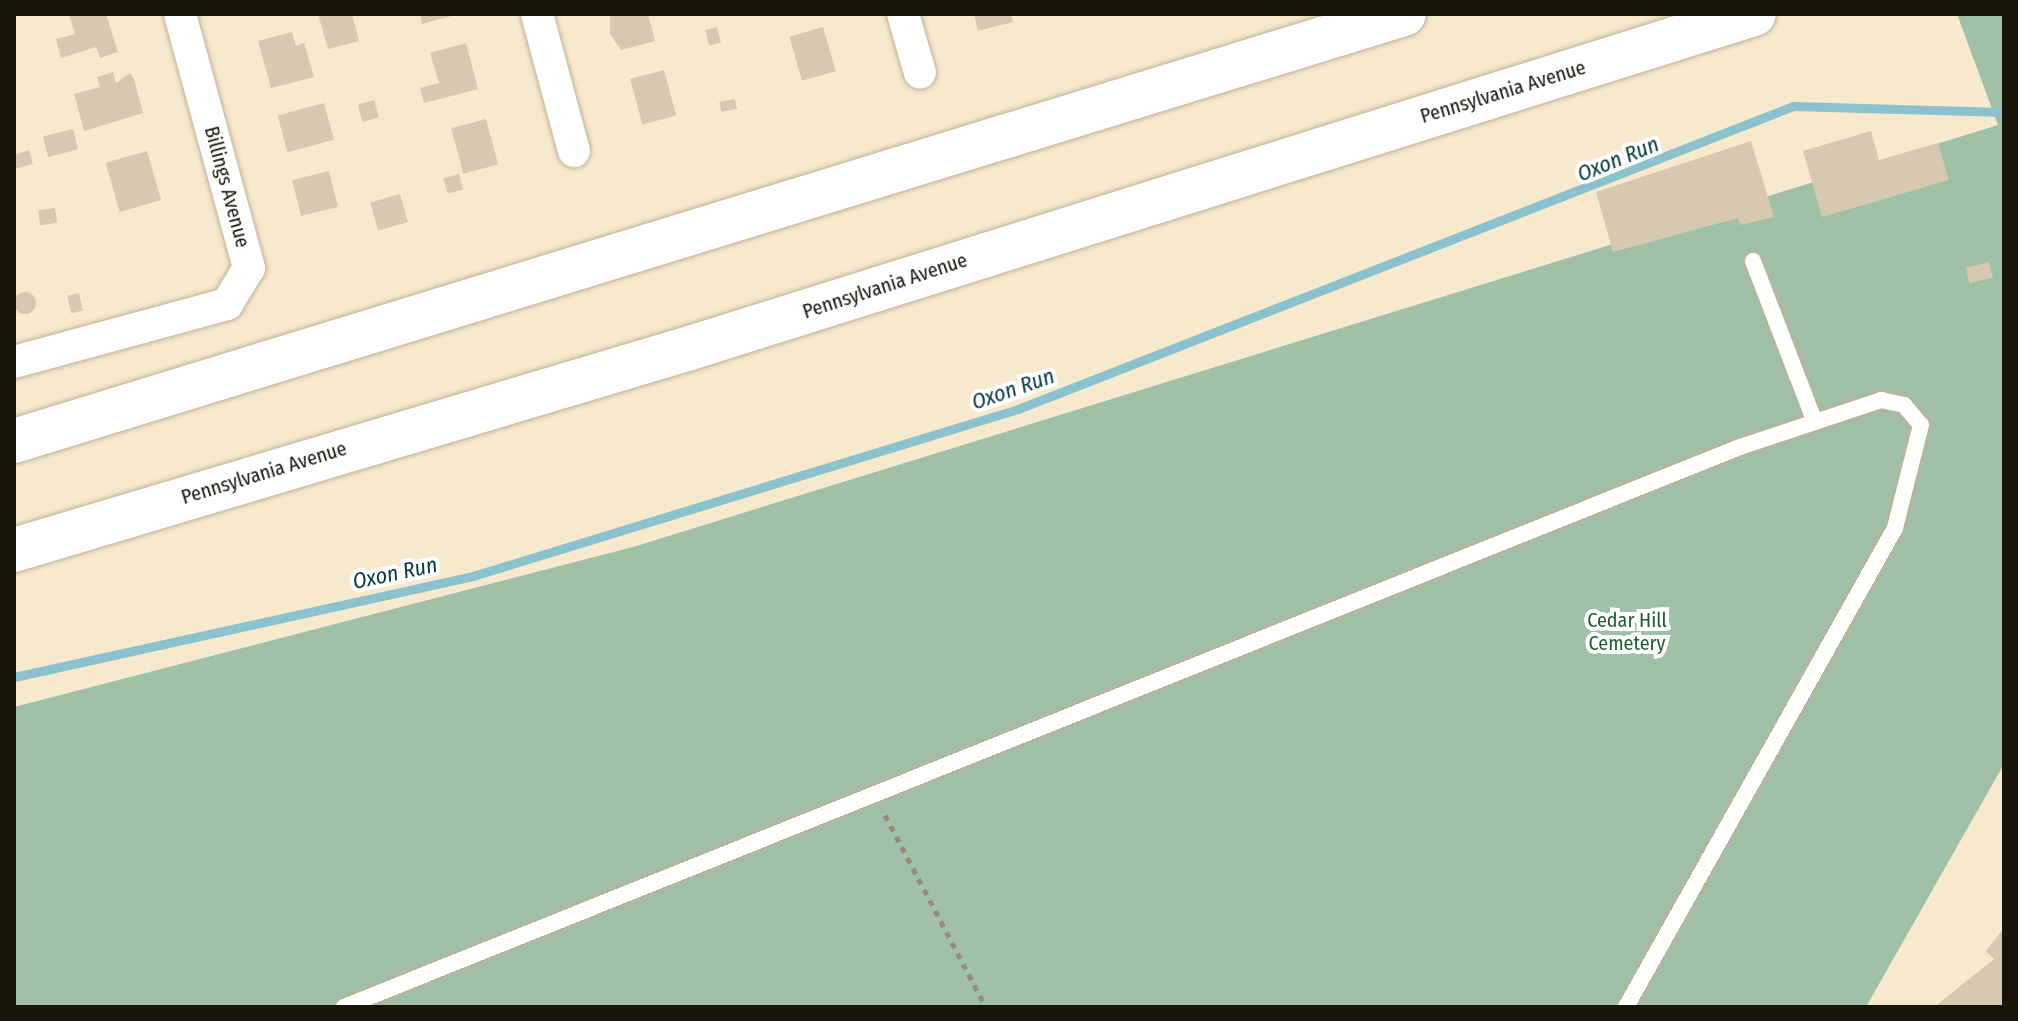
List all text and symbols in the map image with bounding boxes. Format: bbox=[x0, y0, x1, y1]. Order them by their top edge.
street label: Pennsylvania Avenue bbox=[1417, 55, 1589, 129]
street label: Billings Avenue bbox=[199, 124, 255, 250]
water label: Oxon Run bbox=[1573, 131, 1663, 187]
street label: Pennsylvania Avenue bbox=[800, 248, 970, 324]
water label: Oxon Run bbox=[968, 363, 1058, 415]
street label: Pennsylvania Avenue bbox=[178, 436, 350, 510]
water label: Oxon Run bbox=[350, 551, 440, 595]
park label: Cedar Hill Cemetery bbox=[1587, 609, 1667, 656]

